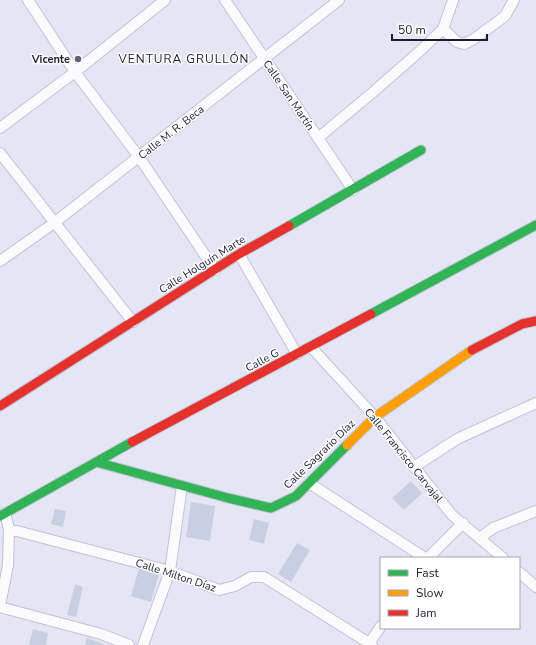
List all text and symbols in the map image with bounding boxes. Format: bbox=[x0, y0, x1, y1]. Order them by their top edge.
scale bar bbox=[392, 16, 487, 42]
text: 50 m bbox=[398, 22, 426, 38]
district label: VENTURA GRULLÓN bbox=[118, 51, 249, 67]
place label: Vicente bbox=[31, 52, 70, 67]
marker: Vicente bbox=[73, 54, 83, 64]
street label: Calle San Martín bbox=[259, 57, 318, 133]
street label: Calle M. R. Beca bbox=[135, 102, 208, 163]
street label: Calle Holguín Marte bbox=[156, 232, 248, 297]
street label: Calle G bbox=[243, 345, 282, 376]
street label: Calle Francisco Carvajal bbox=[361, 405, 447, 506]
street label: Calle Sagrario Díaz bbox=[280, 416, 358, 492]
street label: Calle Milton Díaz bbox=[134, 555, 218, 596]
legend bbox=[380, 557, 520, 629]
text: Fast bbox=[416, 565, 439, 581]
text: Slow bbox=[416, 585, 444, 601]
text: Jam bbox=[415, 605, 437, 621]

